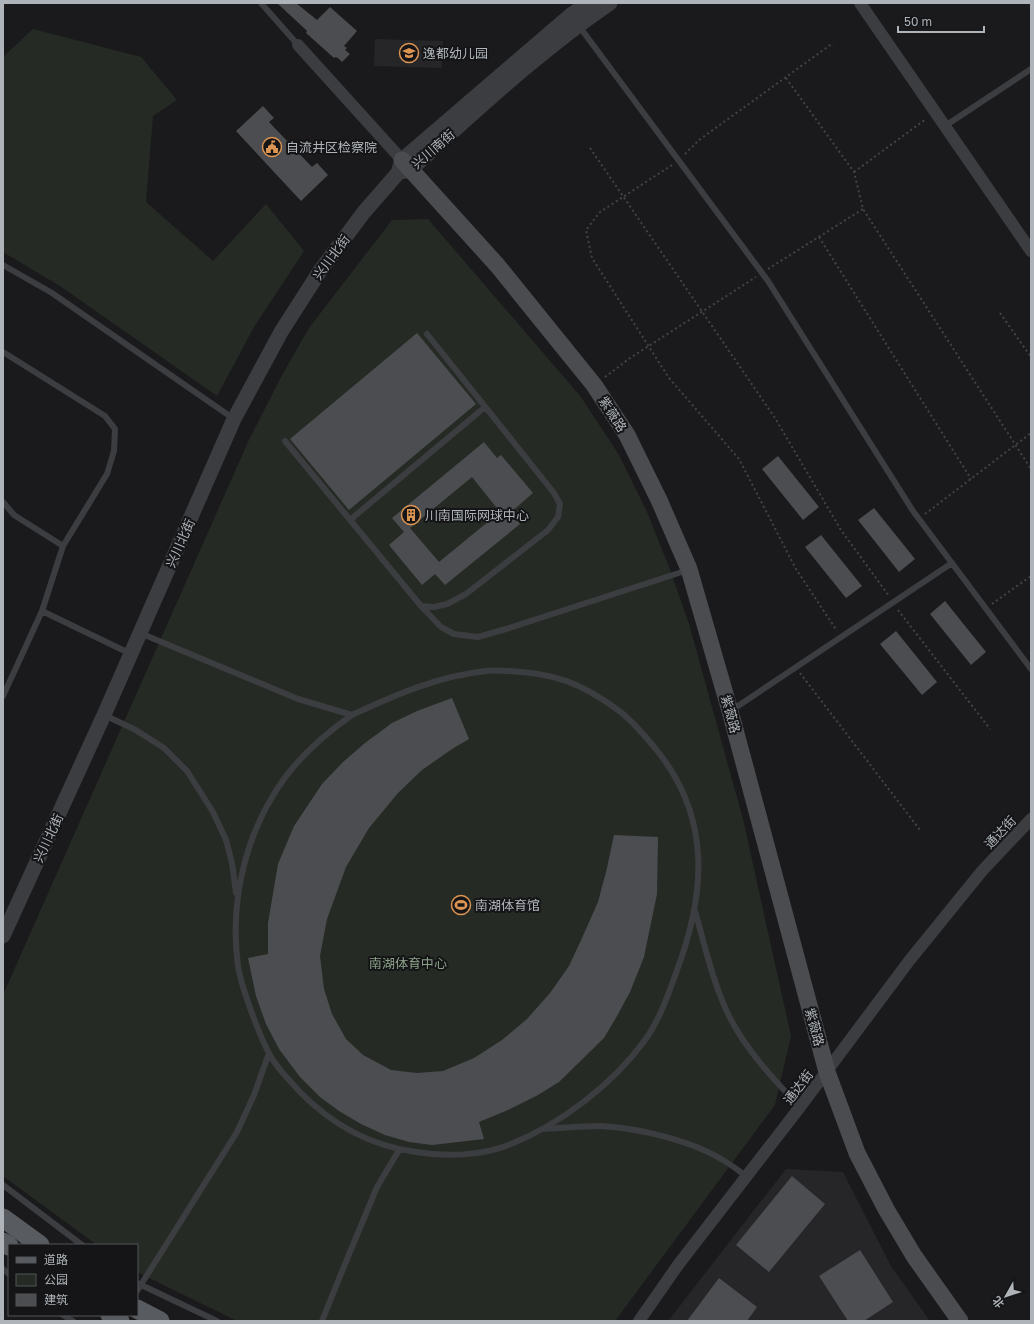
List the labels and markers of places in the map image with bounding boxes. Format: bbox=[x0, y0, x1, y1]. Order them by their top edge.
school or university icon: 逸都幼儿园 bbox=[398, 42, 420, 64]
place label: 逸都幼儿园 bbox=[423, 45, 488, 61]
public building icon: 自流井区检察院 bbox=[261, 136, 283, 158]
place label: 自流井区检察院 bbox=[286, 139, 377, 155]
building icon: 川南国际网球中心 bbox=[400, 504, 422, 526]
place label: 川南国际网球中心 bbox=[425, 507, 529, 523]
sports icon: 南湖体育馆 bbox=[450, 894, 472, 916]
place label: 南湖体育馆 bbox=[475, 897, 540, 913]

